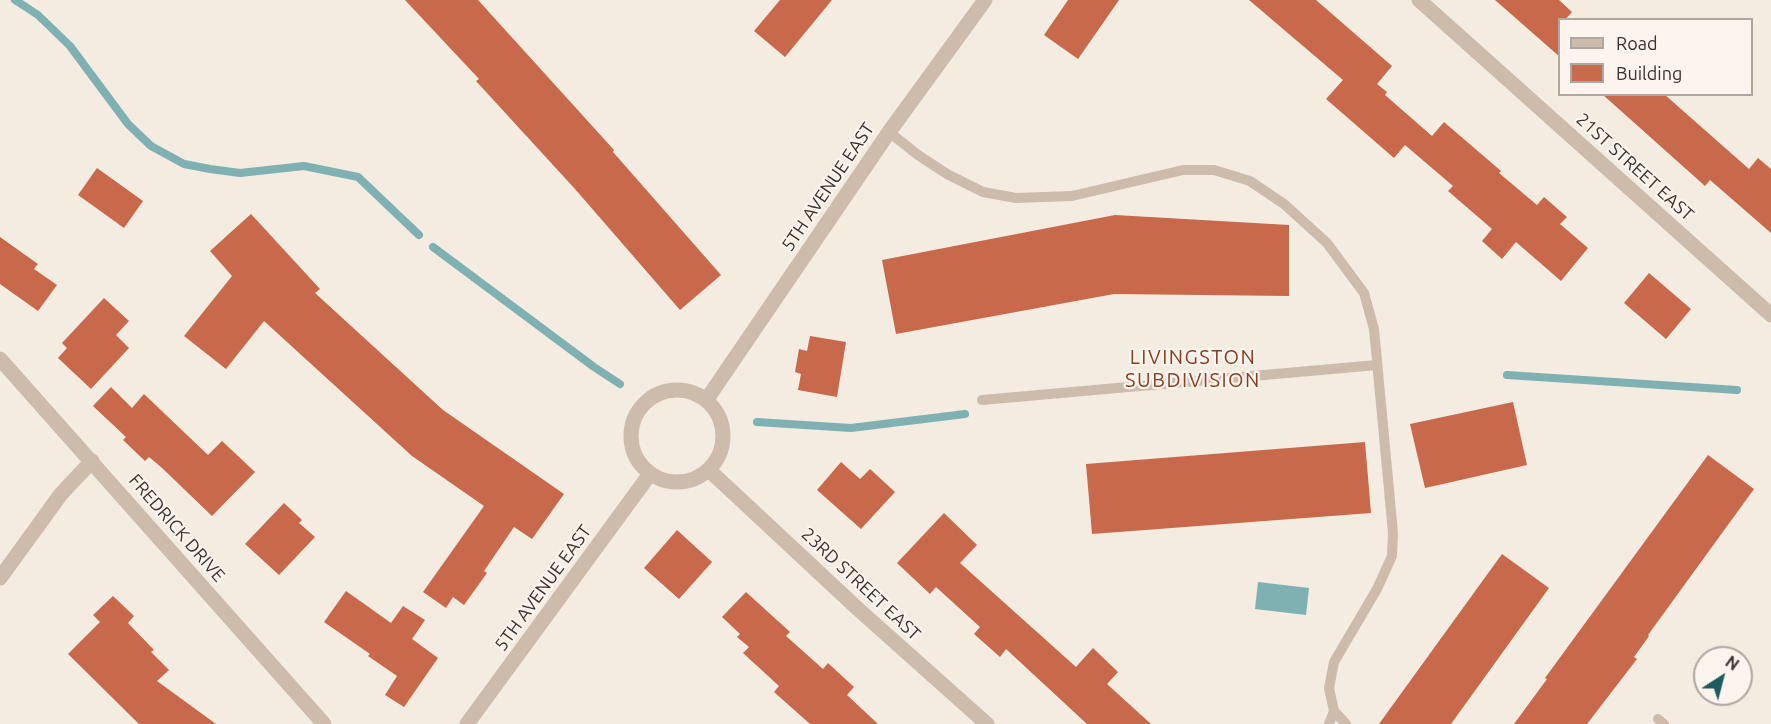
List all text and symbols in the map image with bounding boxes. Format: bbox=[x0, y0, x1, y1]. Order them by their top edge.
legend bbox=[1558, 18, 1753, 96]
text: Road bbox=[1616, 33, 1658, 53]
text: Building bbox=[1616, 63, 1682, 83]
street label: 21ST STREET EAST bbox=[1572, 109, 1698, 225]
street label: 5TH AVENUE EAST bbox=[777, 119, 879, 255]
district label: LIVINGSTON SUBDIVISION bbox=[1125, 345, 1261, 392]
street label: FREDRICK DRIVE bbox=[124, 470, 230, 586]
street label: 5TH AVENUE EAST bbox=[490, 521, 596, 655]
street label: 23RD STREET EAST bbox=[797, 523, 925, 645]
north arrow bbox=[1693, 646, 1753, 706]
text: N bbox=[1722, 652, 1743, 674]

